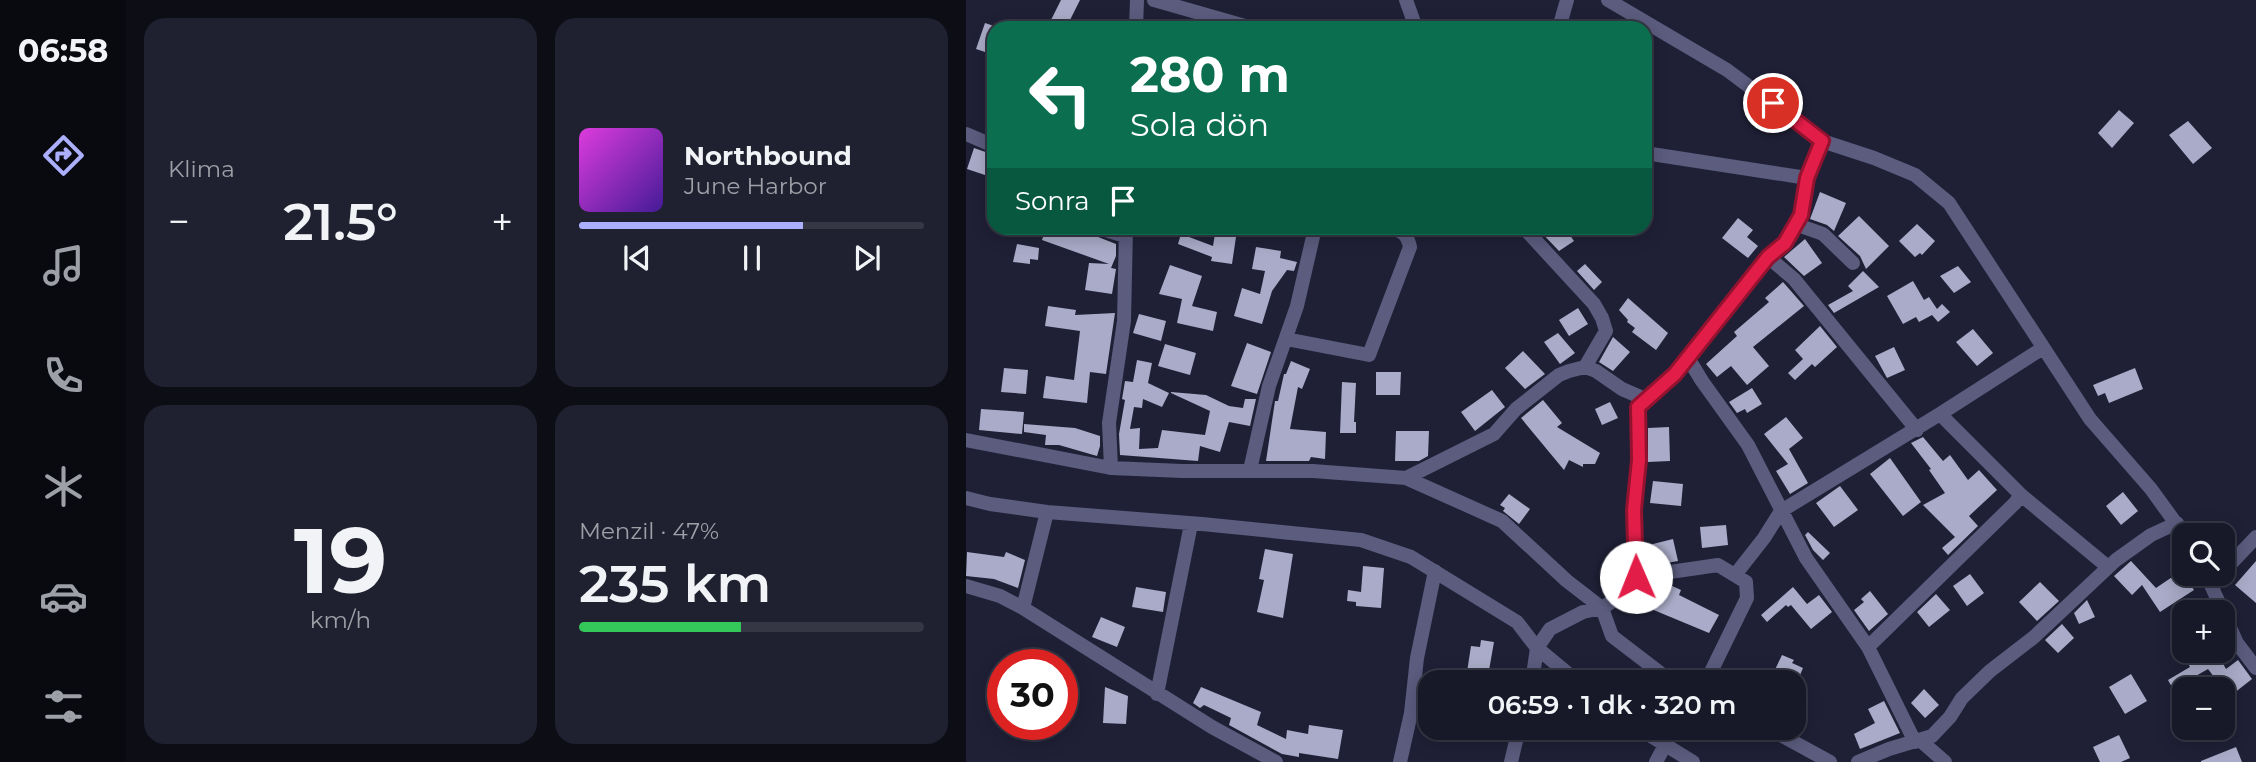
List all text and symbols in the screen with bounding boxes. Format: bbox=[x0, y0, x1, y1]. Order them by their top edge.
text: 06:58 bbox=[18, 31, 108, 70]
text: 280 m bbox=[1130, 45, 1290, 104]
icon: left bbox=[1015, 49, 1106, 140]
pin bbox=[1743, 73, 1803, 133]
icon: arrive bbox=[1754, 84, 1792, 122]
text: Sola dön bbox=[1130, 105, 1269, 144]
icon: directions bbox=[39, 131, 88, 180]
text: Northbound bbox=[684, 140, 852, 172]
text: Klima bbox=[168, 155, 235, 183]
text: June Harbor bbox=[684, 172, 827, 200]
icon: arrive bbox=[1104, 182, 1142, 220]
text: Sonra bbox=[1015, 185, 1090, 217]
text: 21.5° bbox=[283, 190, 398, 253]
text: − bbox=[168, 198, 190, 245]
text: + bbox=[491, 198, 513, 245]
icon: previous bbox=[618, 239, 656, 277]
icon: pause bbox=[733, 239, 771, 277]
icon: next bbox=[848, 239, 886, 277]
icon: music bbox=[39, 241, 88, 290]
icon: phone bbox=[39, 351, 88, 400]
icon: climate bbox=[39, 462, 88, 511]
text: 19 bbox=[294, 505, 387, 616]
text: Menzil · 47% bbox=[579, 517, 719, 545]
map controls bbox=[2172, 523, 2235, 740]
button: search bbox=[2172, 523, 2235, 586]
position arrow bbox=[1599, 540, 1673, 614]
text: 235 km bbox=[579, 552, 771, 615]
icon: car bbox=[39, 572, 88, 621]
button: + bbox=[2172, 600, 2235, 663]
text: km/h bbox=[310, 606, 371, 634]
speed limit sign: 30 bbox=[987, 649, 1078, 740]
button: − bbox=[2172, 677, 2235, 740]
icon: filters bbox=[39, 682, 88, 731]
text: 06:59 · 1 dk · 320 m bbox=[1488, 689, 1736, 721]

